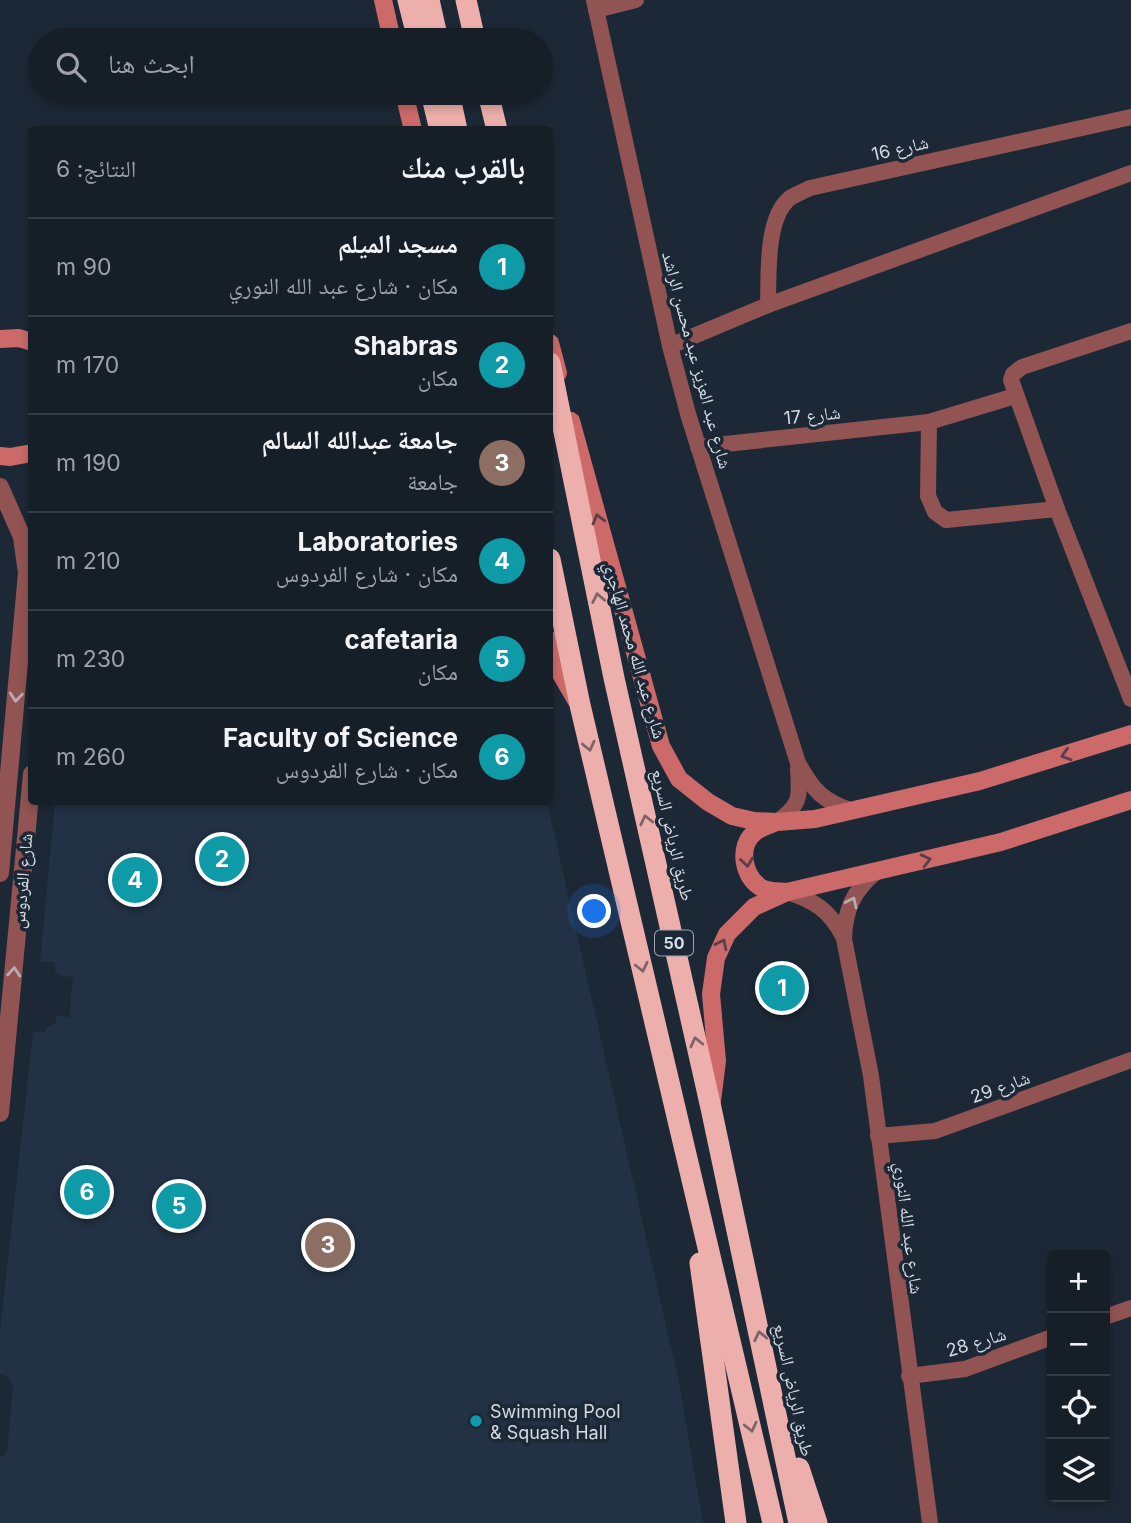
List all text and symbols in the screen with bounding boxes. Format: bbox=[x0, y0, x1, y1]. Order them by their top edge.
search box bbox=[28, 28, 553, 105]
icon: search bbox=[52, 48, 90, 86]
text: ابحث هنا bbox=[108, 48, 195, 79]
street label: شارع 16 bbox=[869, 131, 931, 166]
text: بالقرب منك bbox=[401, 149, 525, 185]
text: النتائج: 6 bbox=[56, 155, 136, 183]
text: مسجد الميلم bbox=[338, 228, 458, 259]
street label: شارع عبد العزيز عبد محسن الراشد bbox=[657, 249, 736, 471]
text: 90 m bbox=[56, 253, 111, 281]
text: 1 bbox=[497, 253, 507, 281]
text: مكان · شارع عبد الله النوري bbox=[228, 272, 458, 300]
text: Shabras bbox=[353, 330, 458, 361]
text: 170 m bbox=[56, 351, 119, 379]
text: 2 bbox=[495, 351, 509, 379]
text: مكان bbox=[418, 364, 458, 392]
street label: شارع 17 bbox=[783, 402, 841, 429]
text: جامعة عبدالله السالم bbox=[261, 424, 458, 455]
text: 190 m bbox=[56, 449, 121, 477]
text: 3 bbox=[495, 449, 509, 477]
text: جامعة bbox=[407, 468, 458, 496]
one-way arrow bbox=[592, 513, 606, 525]
text: Laboratories bbox=[297, 526, 458, 557]
text: 210 m bbox=[56, 547, 121, 575]
text: 4 bbox=[494, 547, 510, 575]
street label: شارع عبد الله محمد الهاجري bbox=[595, 559, 670, 742]
text: مكان · شارع الفردوس bbox=[276, 560, 458, 588]
one-way arrow bbox=[591, 592, 606, 604]
text: cafetaria bbox=[344, 624, 458, 655]
text: 230 m bbox=[56, 645, 125, 673]
text: 5 bbox=[495, 645, 509, 673]
text: مكان bbox=[418, 658, 458, 686]
one-way arrow bbox=[9, 691, 24, 703]
text: Faculty of Science bbox=[223, 722, 458, 753]
one-way arrow bbox=[581, 740, 595, 752]
text: 260 m bbox=[56, 743, 125, 771]
text: 6 bbox=[495, 743, 509, 771]
one-way arrow bbox=[1060, 746, 1072, 761]
text: مكان · شارع الفردوس bbox=[276, 756, 458, 784]
street label: طريق الرياض السريع bbox=[646, 767, 698, 904]
one-way arrow bbox=[639, 814, 654, 826]
street label: شارع الفردوس bbox=[7, 832, 38, 930]
pin: 2 bbox=[199, 833, 245, 885]
pin: 4 bbox=[112, 854, 158, 906]
one-way arrow bbox=[920, 854, 932, 868]
one-way arrow bbox=[739, 856, 754, 868]
your location bbox=[577, 894, 611, 928]
one-way arrow bbox=[844, 897, 858, 909]
road number: 50 bbox=[655, 931, 693, 956]
one-way arrow bbox=[714, 939, 728, 951]
one-way arrow bbox=[634, 961, 648, 973]
pin: 1 bbox=[759, 962, 805, 1014]
one-way arrow bbox=[6, 966, 21, 977]
one-way arrow bbox=[690, 1036, 705, 1048]
street label: شارع 29 bbox=[968, 1067, 1033, 1108]
street label: شارع عبد الله النوري bbox=[886, 1161, 928, 1296]
pin: 6 bbox=[64, 1166, 110, 1218]
pin: 5 bbox=[156, 1180, 202, 1232]
pin: 3 bbox=[305, 1219, 351, 1271]
map controls bbox=[1047, 1250, 1110, 1502]
button: + bbox=[1047, 1250, 1110, 1313]
button: − bbox=[1047, 1313, 1110, 1376]
street label: طريق الرياض السريع bbox=[768, 1322, 818, 1459]
street label: شارع 28 bbox=[944, 1323, 1009, 1362]
one-way arrow bbox=[753, 1330, 768, 1342]
button: locate bbox=[1047, 1376, 1110, 1439]
place label: Swimming Pool & Squash Hall bbox=[490, 1401, 621, 1443]
marker: Swimming Pool & Squash Hall bbox=[468, 1413, 484, 1429]
one-way arrow bbox=[742, 1421, 757, 1433]
button: layers bbox=[1047, 1439, 1110, 1502]

